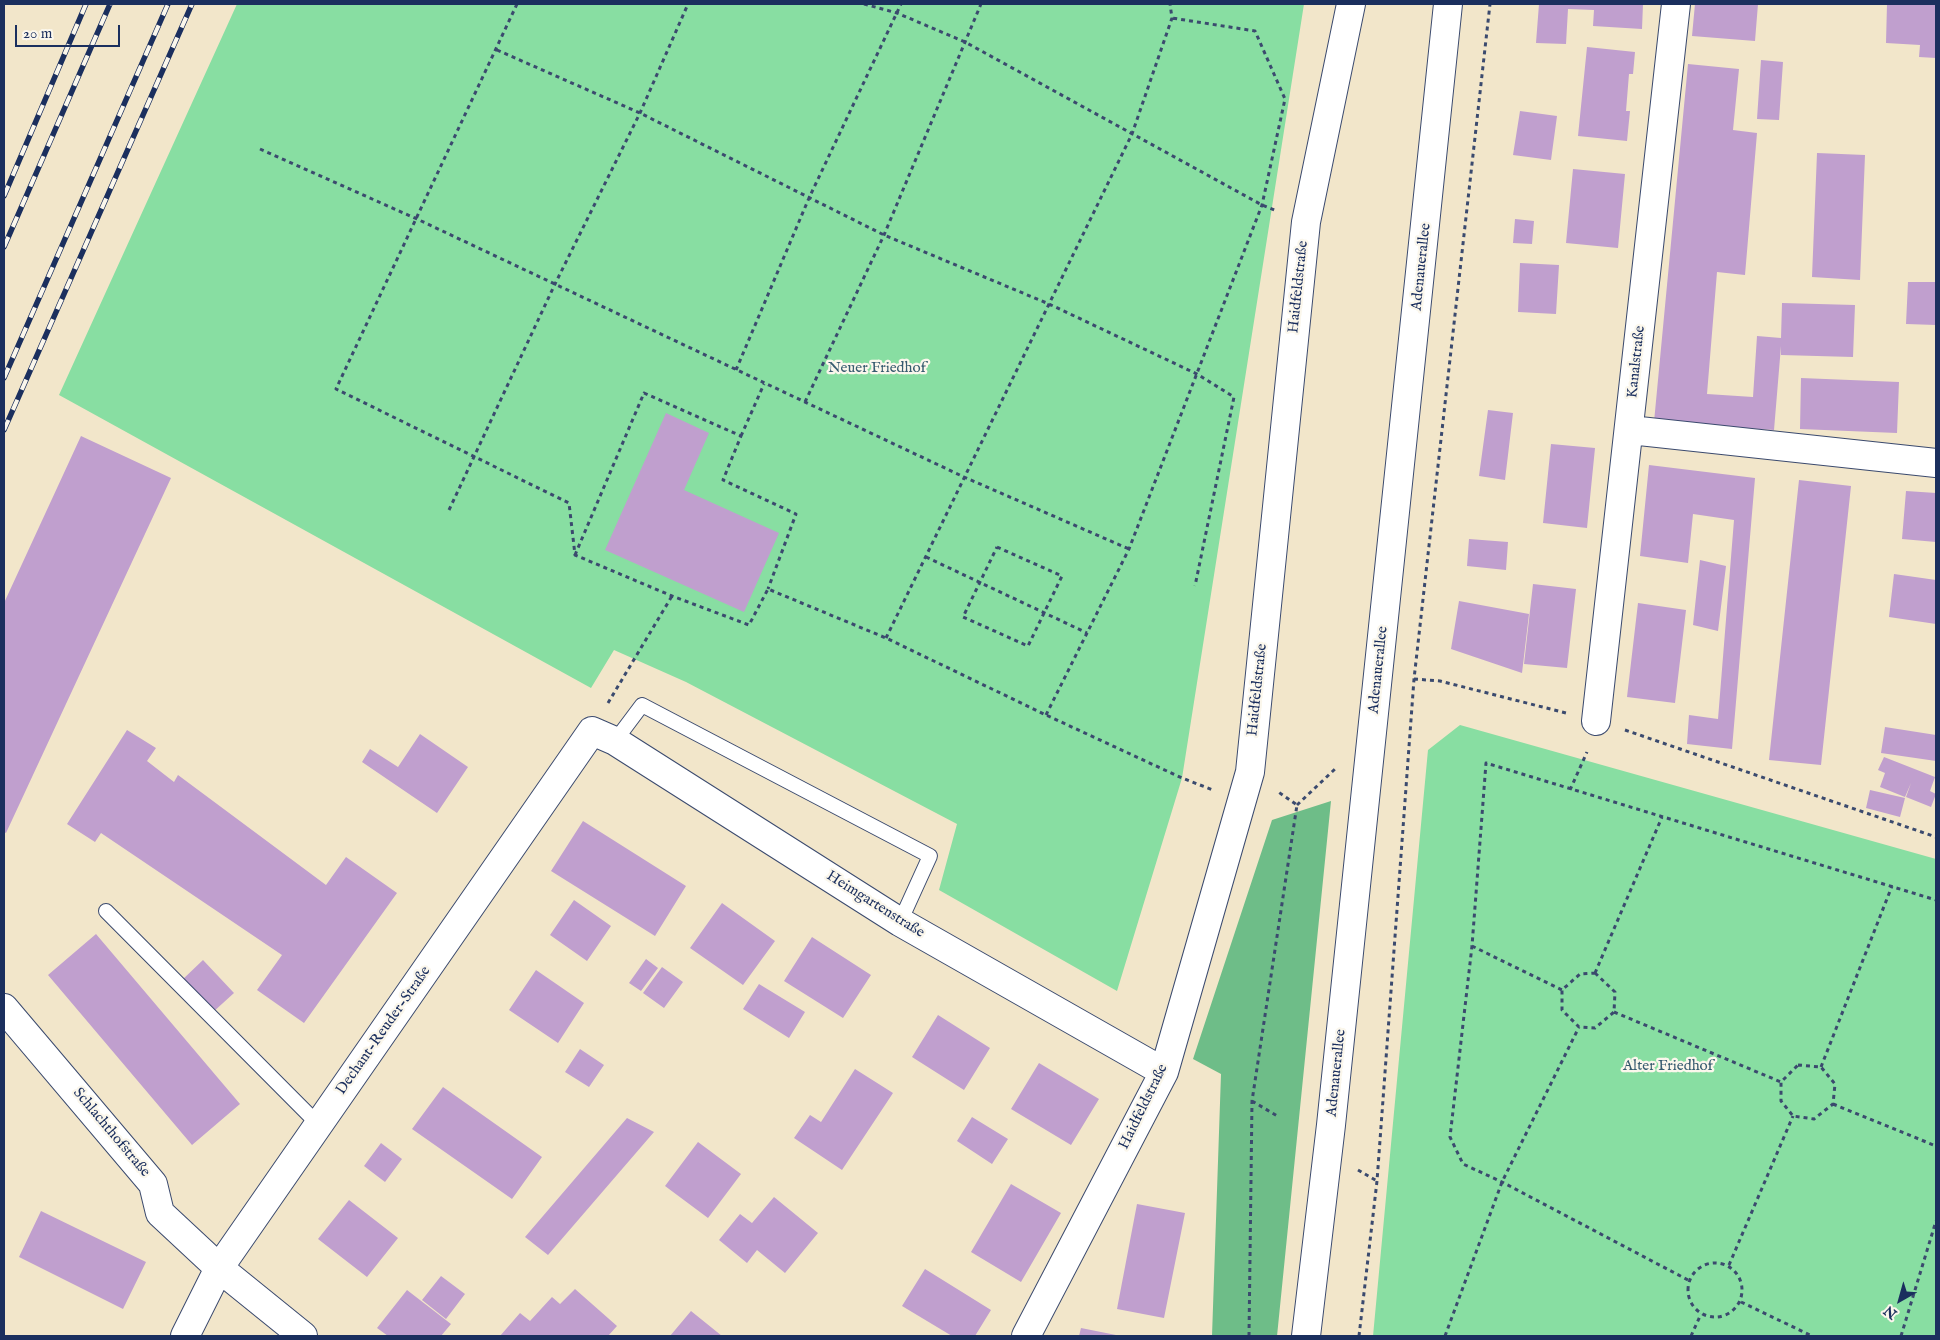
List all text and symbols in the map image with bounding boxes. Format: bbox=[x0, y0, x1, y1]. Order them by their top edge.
scale bar bbox=[18, 15, 122, 47]
text: 20 m bbox=[23, 24, 52, 43]
street label: Adenauerallee bbox=[1408, 222, 1436, 312]
street label: Haidfeldstraße bbox=[1285, 240, 1313, 334]
street label: Kanalstraße bbox=[1624, 325, 1650, 399]
park label: Neuer Friedhof bbox=[828, 360, 926, 378]
street label: Adenauerallee bbox=[1365, 625, 1393, 715]
street label: Haidfeldstraße bbox=[1244, 643, 1272, 737]
street label: Heimgartenstraße bbox=[823, 868, 927, 942]
street label: Dechant-Reuder-Straße bbox=[333, 963, 435, 1099]
street label: Adenauerallee bbox=[1323, 1028, 1351, 1118]
park label: Alter Friedhof bbox=[1623, 1058, 1713, 1076]
street label: Haidfeldstraße bbox=[1116, 1061, 1172, 1153]
street label: Schlachthofstraße bbox=[69, 1085, 153, 1181]
north arrow bbox=[1875, 1275, 1925, 1325]
text: N bbox=[1880, 1301, 1901, 1323]

